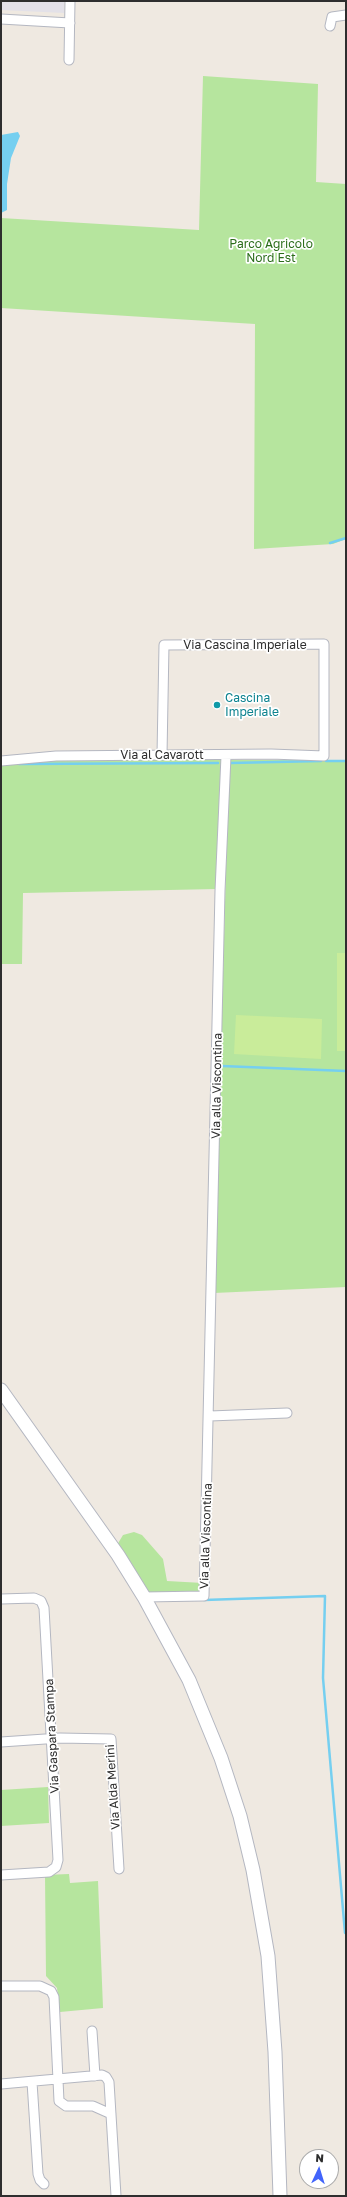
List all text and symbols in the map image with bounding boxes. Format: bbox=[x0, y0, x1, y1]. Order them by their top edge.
park label: Parco Agricolo Nord Est bbox=[229, 237, 313, 265]
street label: Via Cascina Imperiale bbox=[183, 638, 307, 652]
place label: Cascina Imperiale bbox=[225, 691, 279, 719]
marker: Cascina Imperiale bbox=[212, 700, 222, 710]
street label: Via al Cavarott bbox=[120, 748, 204, 762]
street label: Via alla Viscontina bbox=[209, 1033, 225, 1139]
street label: Via alla Viscontina bbox=[197, 1483, 215, 1589]
street label: Via Gaspara Stampa bbox=[42, 1678, 62, 1794]
street label: Via Alda Merini bbox=[103, 1744, 123, 1830]
north arrow bbox=[299, 2149, 339, 2189]
text: N bbox=[315, 2151, 324, 2164]

